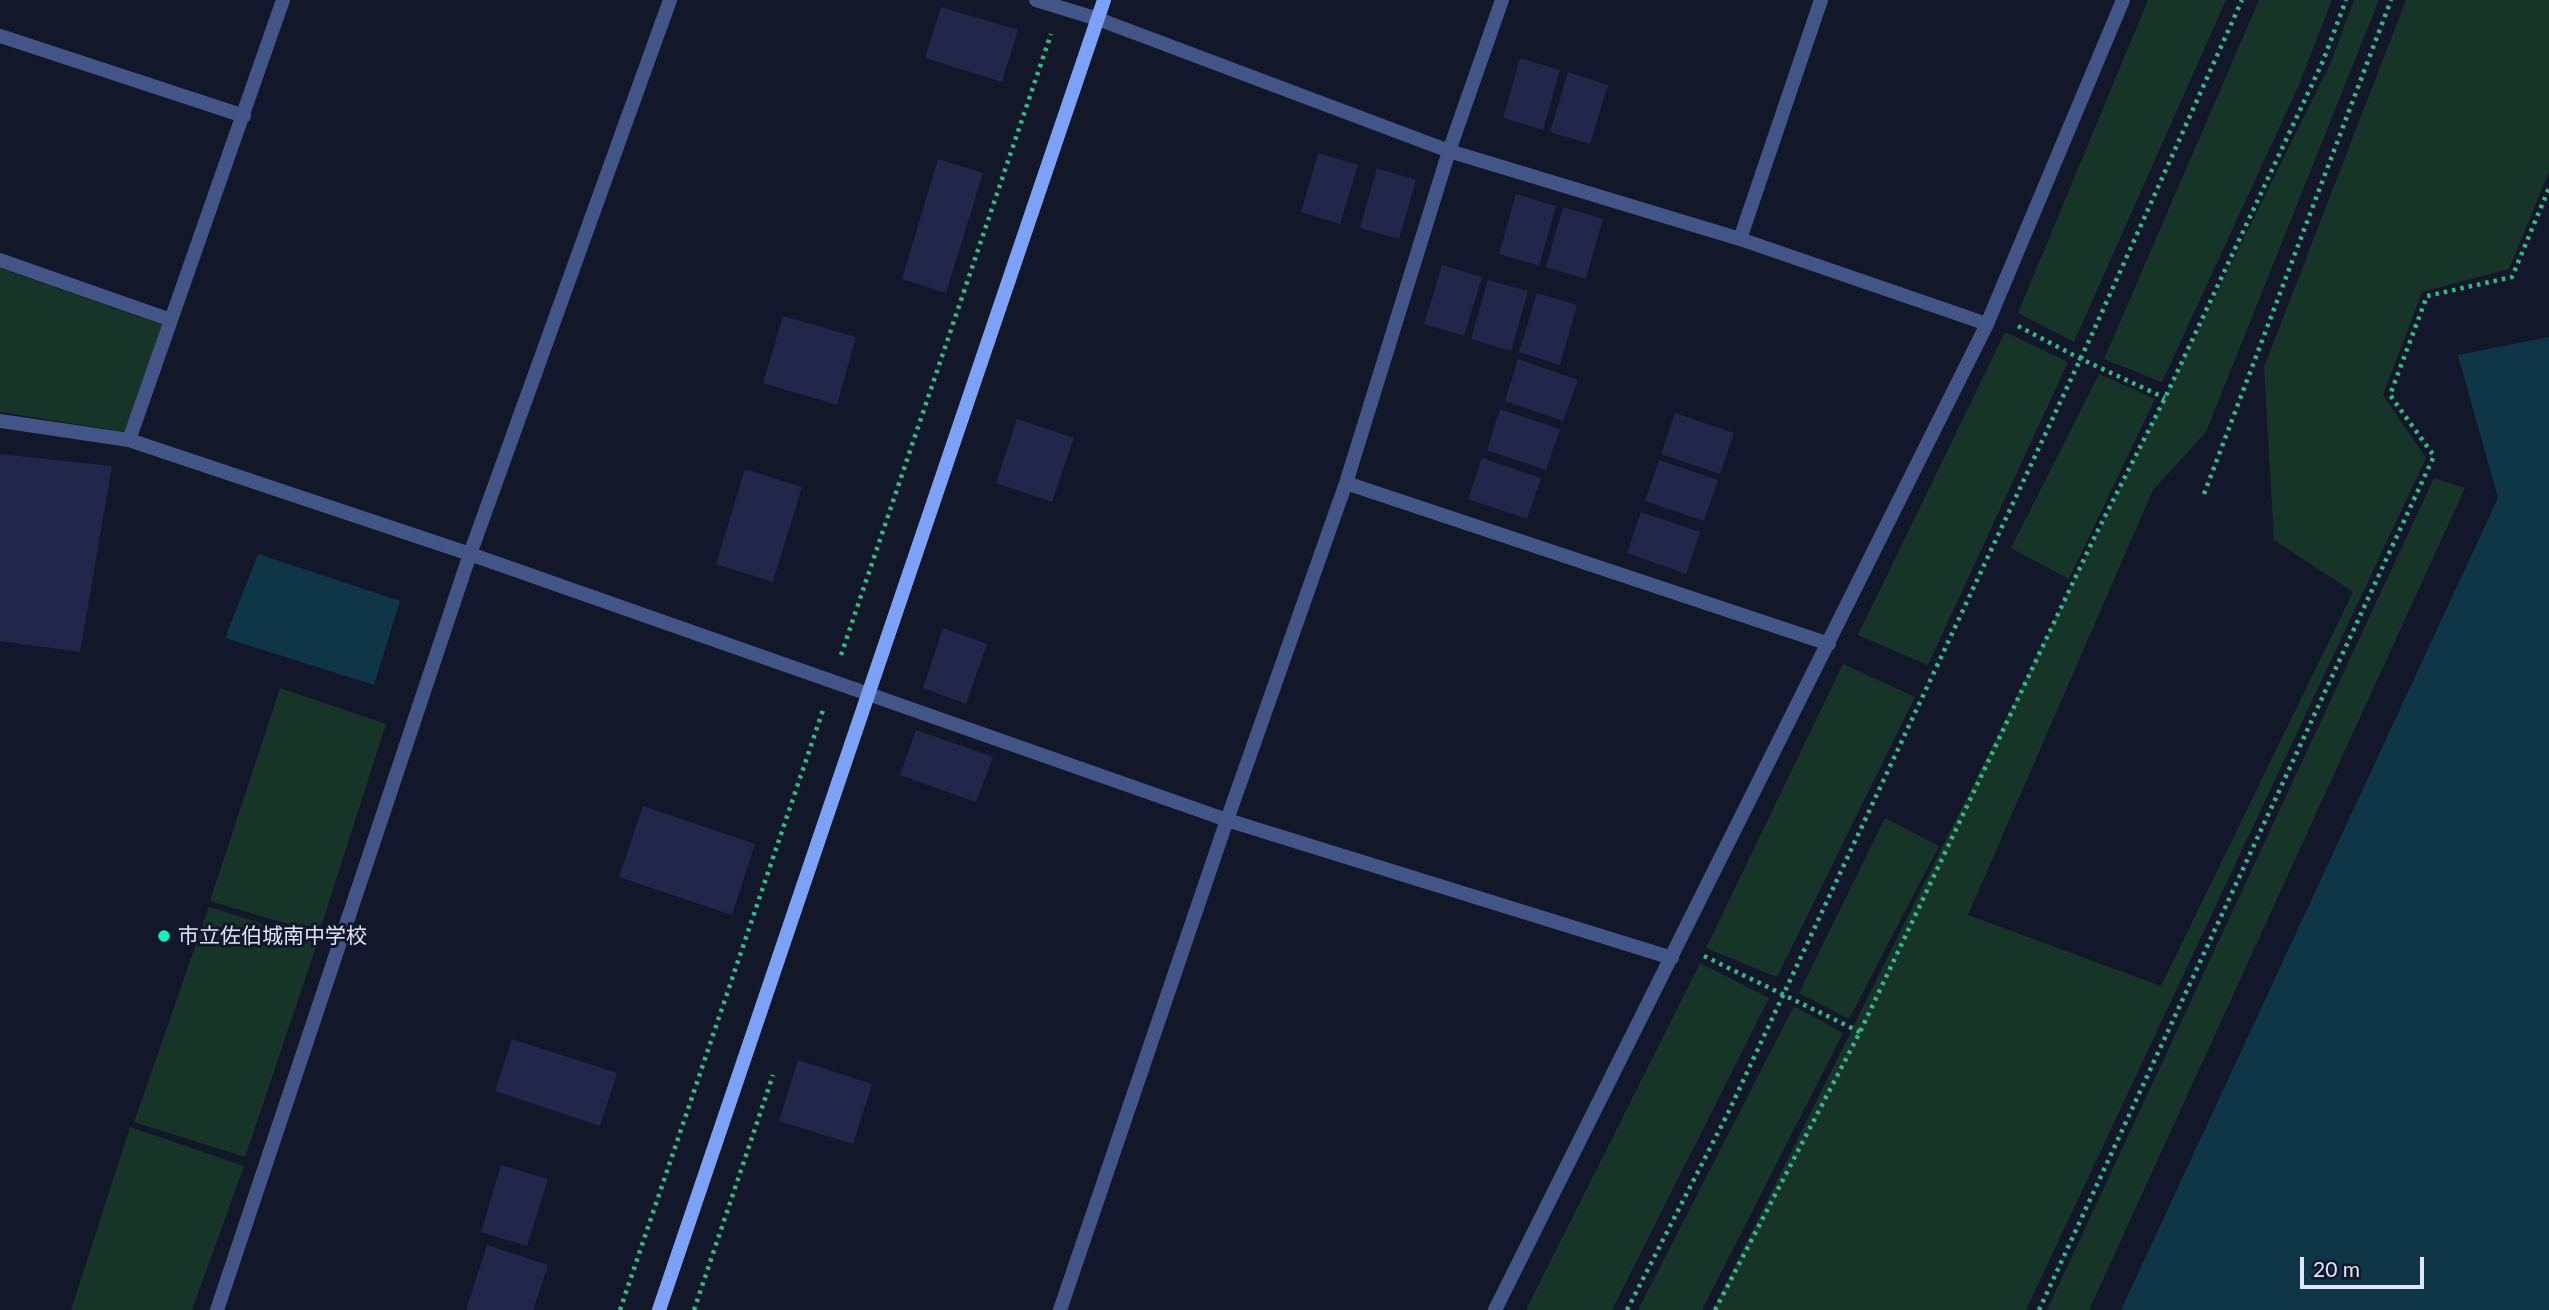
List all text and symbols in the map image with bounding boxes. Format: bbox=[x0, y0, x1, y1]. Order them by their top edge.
place label: 市立佐伯城南中学校 bbox=[178, 923, 367, 949]
marker: 市立佐伯城南中学校 bbox=[156, 928, 172, 944]
scale bar bbox=[2304, 1244, 2428, 1288]
text: 20 m bbox=[2313, 1256, 2360, 1281]

